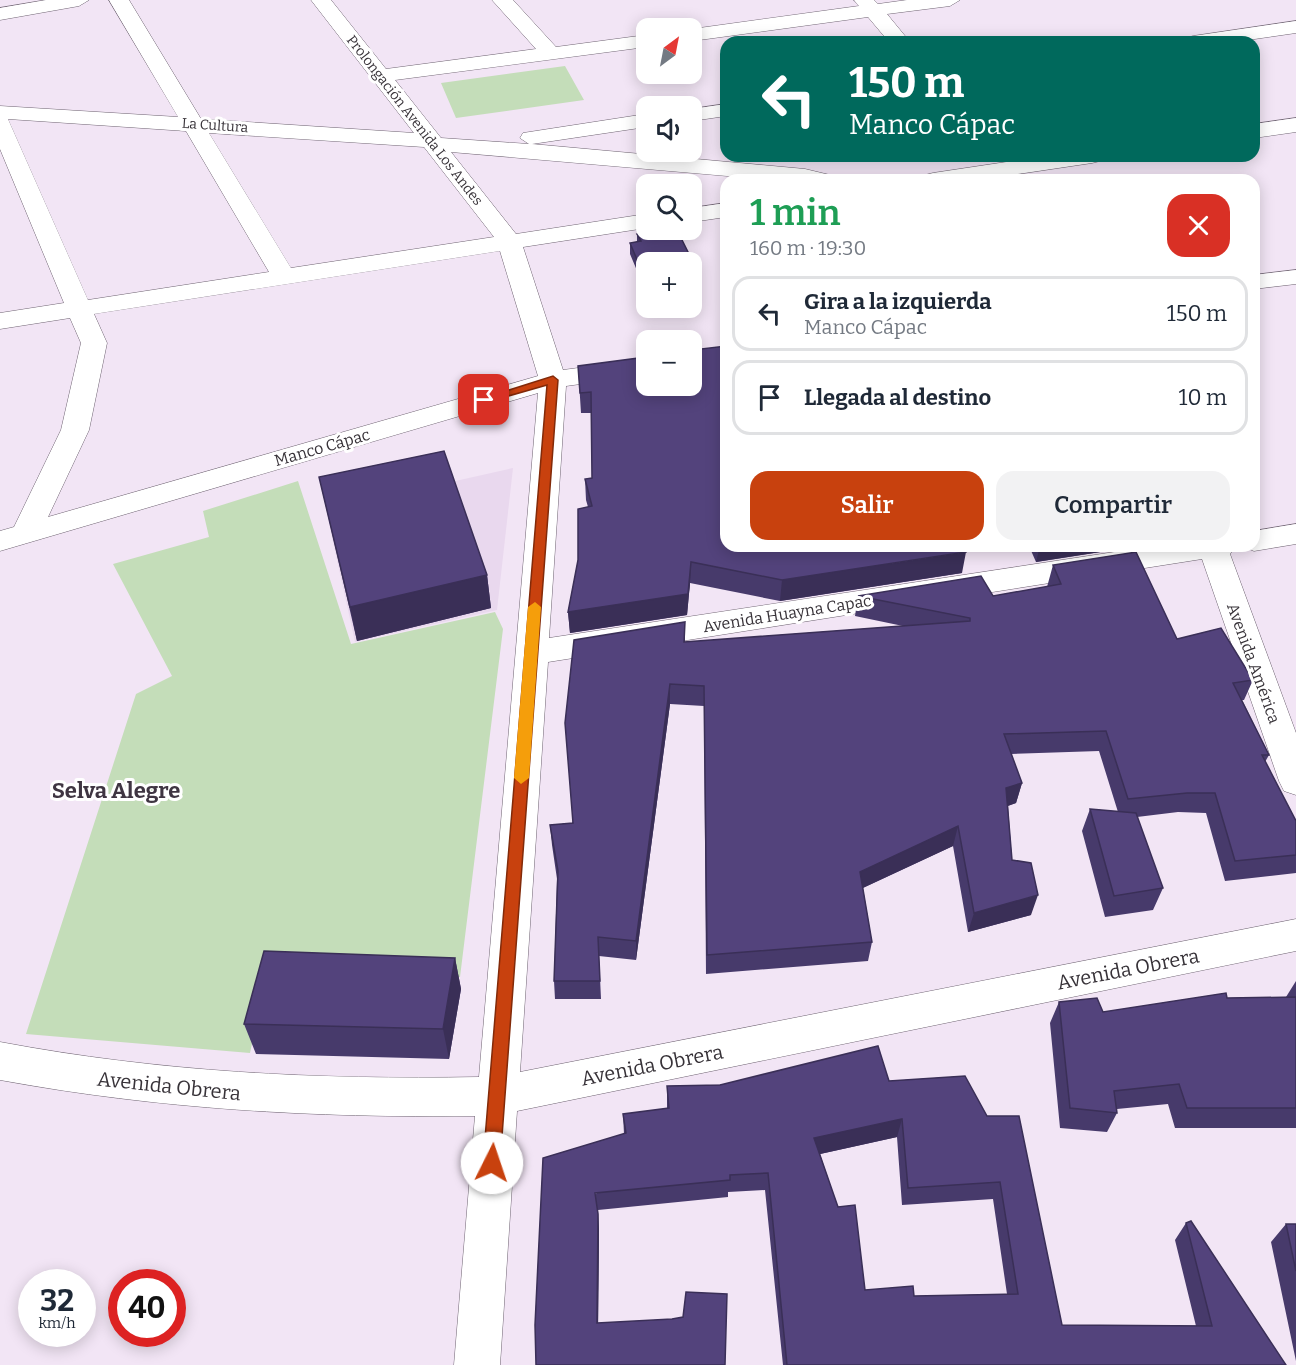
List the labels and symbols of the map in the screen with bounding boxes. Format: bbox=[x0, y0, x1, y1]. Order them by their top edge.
north arrow bbox=[636, 18, 702, 84]
street label: Prolongación Avenida Los Andes bbox=[343, 32, 486, 209]
street label: La Cultura bbox=[181, 115, 249, 136]
pin bbox=[458, 374, 509, 425]
street label: Manco Cápac bbox=[272, 425, 372, 470]
street label: Avenida Huayna Capac bbox=[702, 591, 873, 636]
street label: Avenida América bbox=[1223, 600, 1284, 726]
district label: Selva Alegre bbox=[52, 777, 180, 804]
street label: Avenida Obrera bbox=[1055, 943, 1201, 995]
street label: Avenida Obrera bbox=[579, 1039, 725, 1091]
street label: Avenida Obrera bbox=[96, 1067, 242, 1105]
position arrow bbox=[460, 1131, 524, 1195]
speed limit sign: 40 bbox=[108, 1269, 186, 1347]

